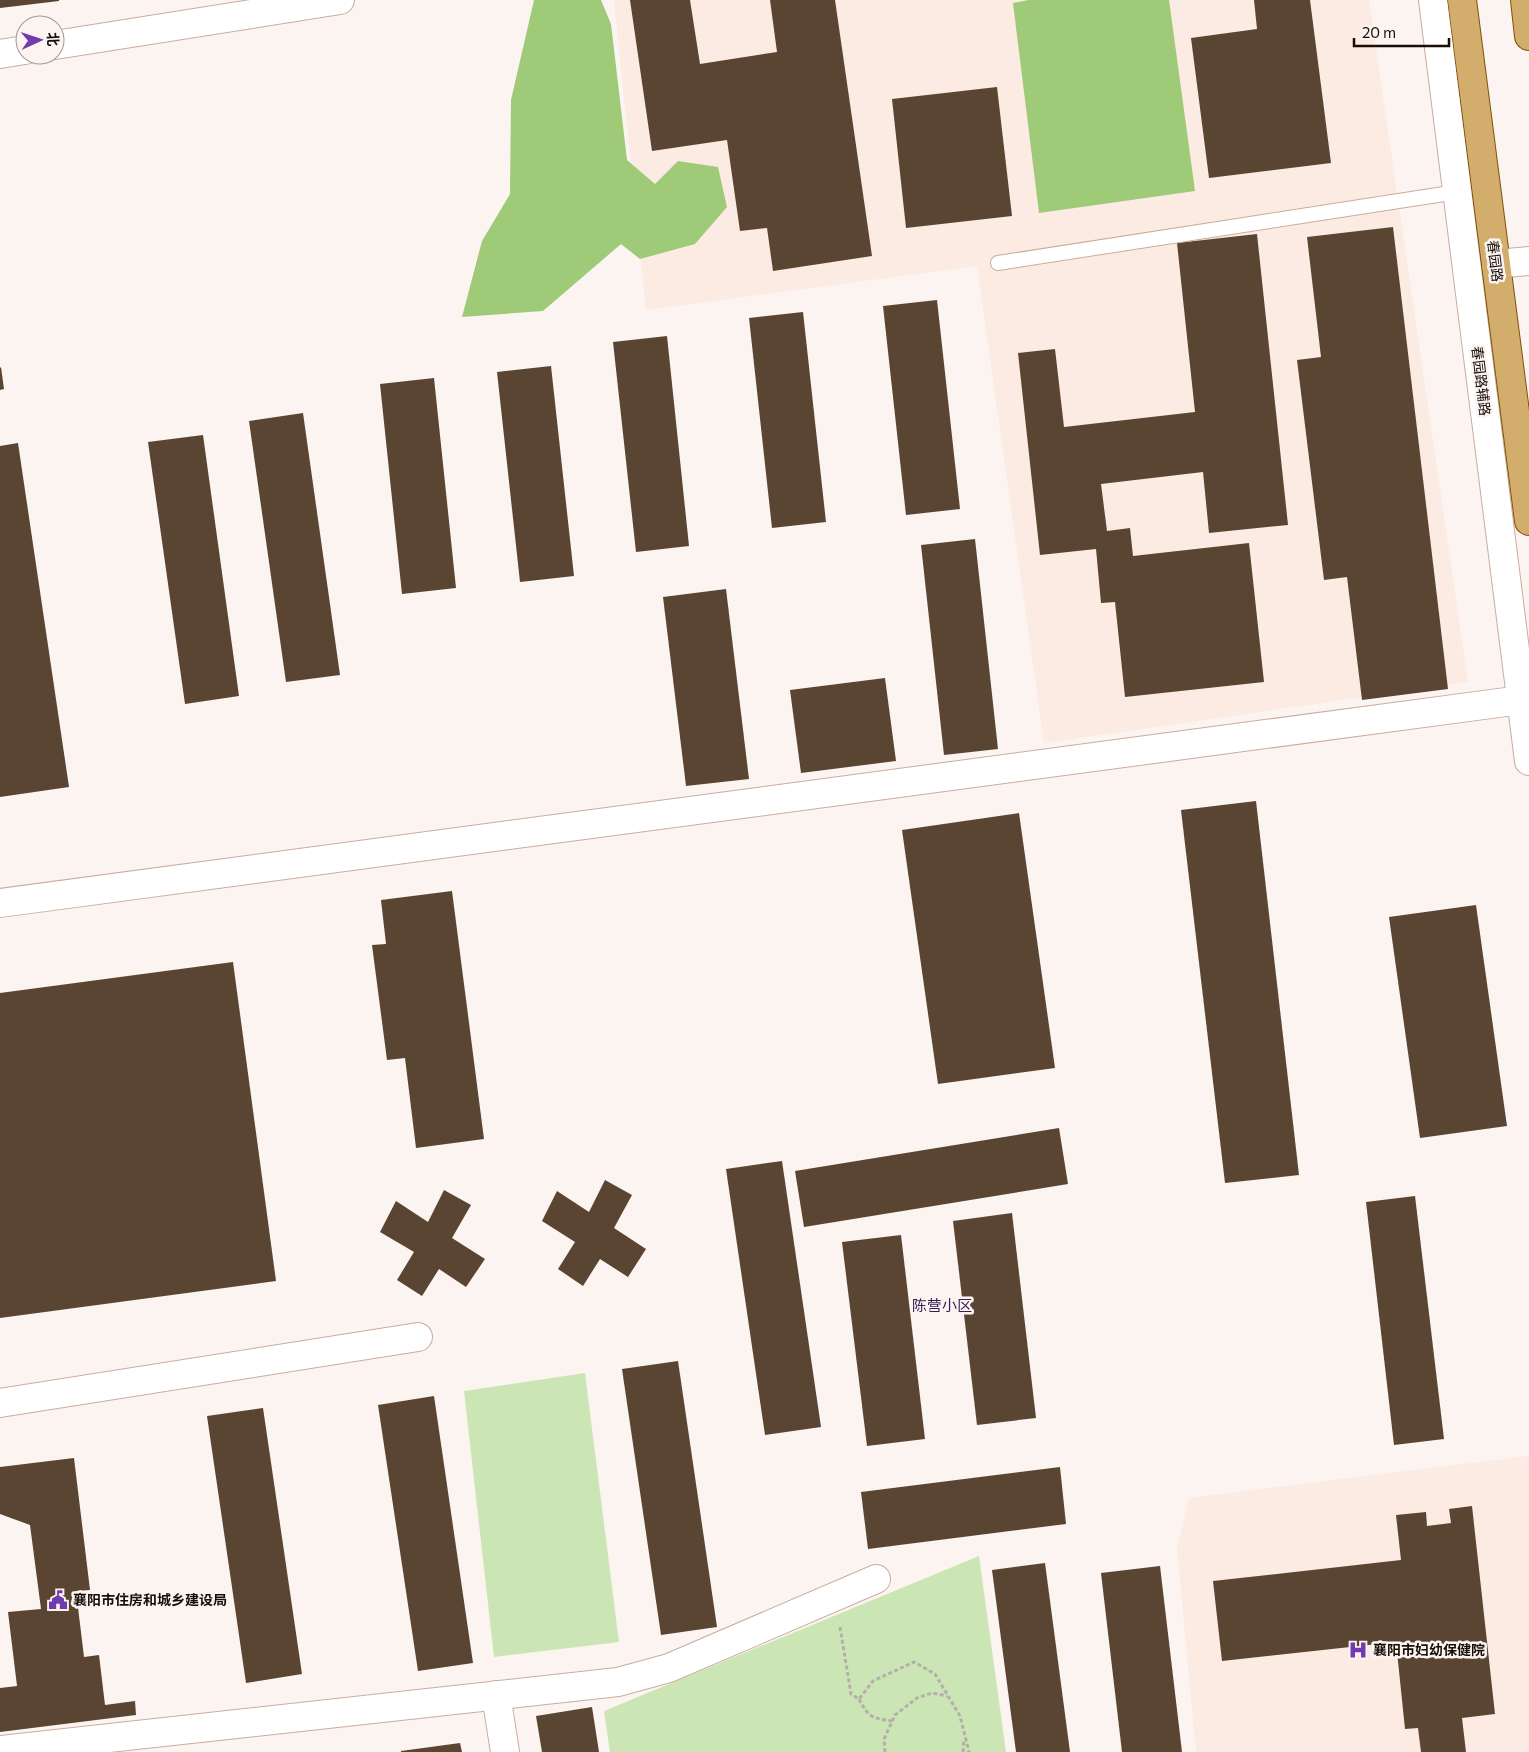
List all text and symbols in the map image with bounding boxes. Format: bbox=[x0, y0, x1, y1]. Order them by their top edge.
north arrow bbox=[15, 15, 65, 65]
scale bar bbox=[1354, 15, 1449, 47]
text: 20 m bbox=[1362, 23, 1396, 41]
text: 北 bbox=[45, 32, 62, 47]
street label: 春园路 bbox=[1485, 239, 1506, 283]
street label: 春园路辅路 bbox=[1469, 345, 1494, 417]
district label: 陈营小区 bbox=[912, 1296, 972, 1314]
public building icon: 襄阳市住房和城乡建设局 bbox=[47, 1589, 69, 1611]
place label: 襄阳市住房和城乡建设局 bbox=[73, 1591, 227, 1608]
hospital icon: 襄阳市妇幼保健院 bbox=[1347, 1639, 1369, 1661]
place label: 襄阳市妇幼保健院 bbox=[1373, 1641, 1485, 1658]

